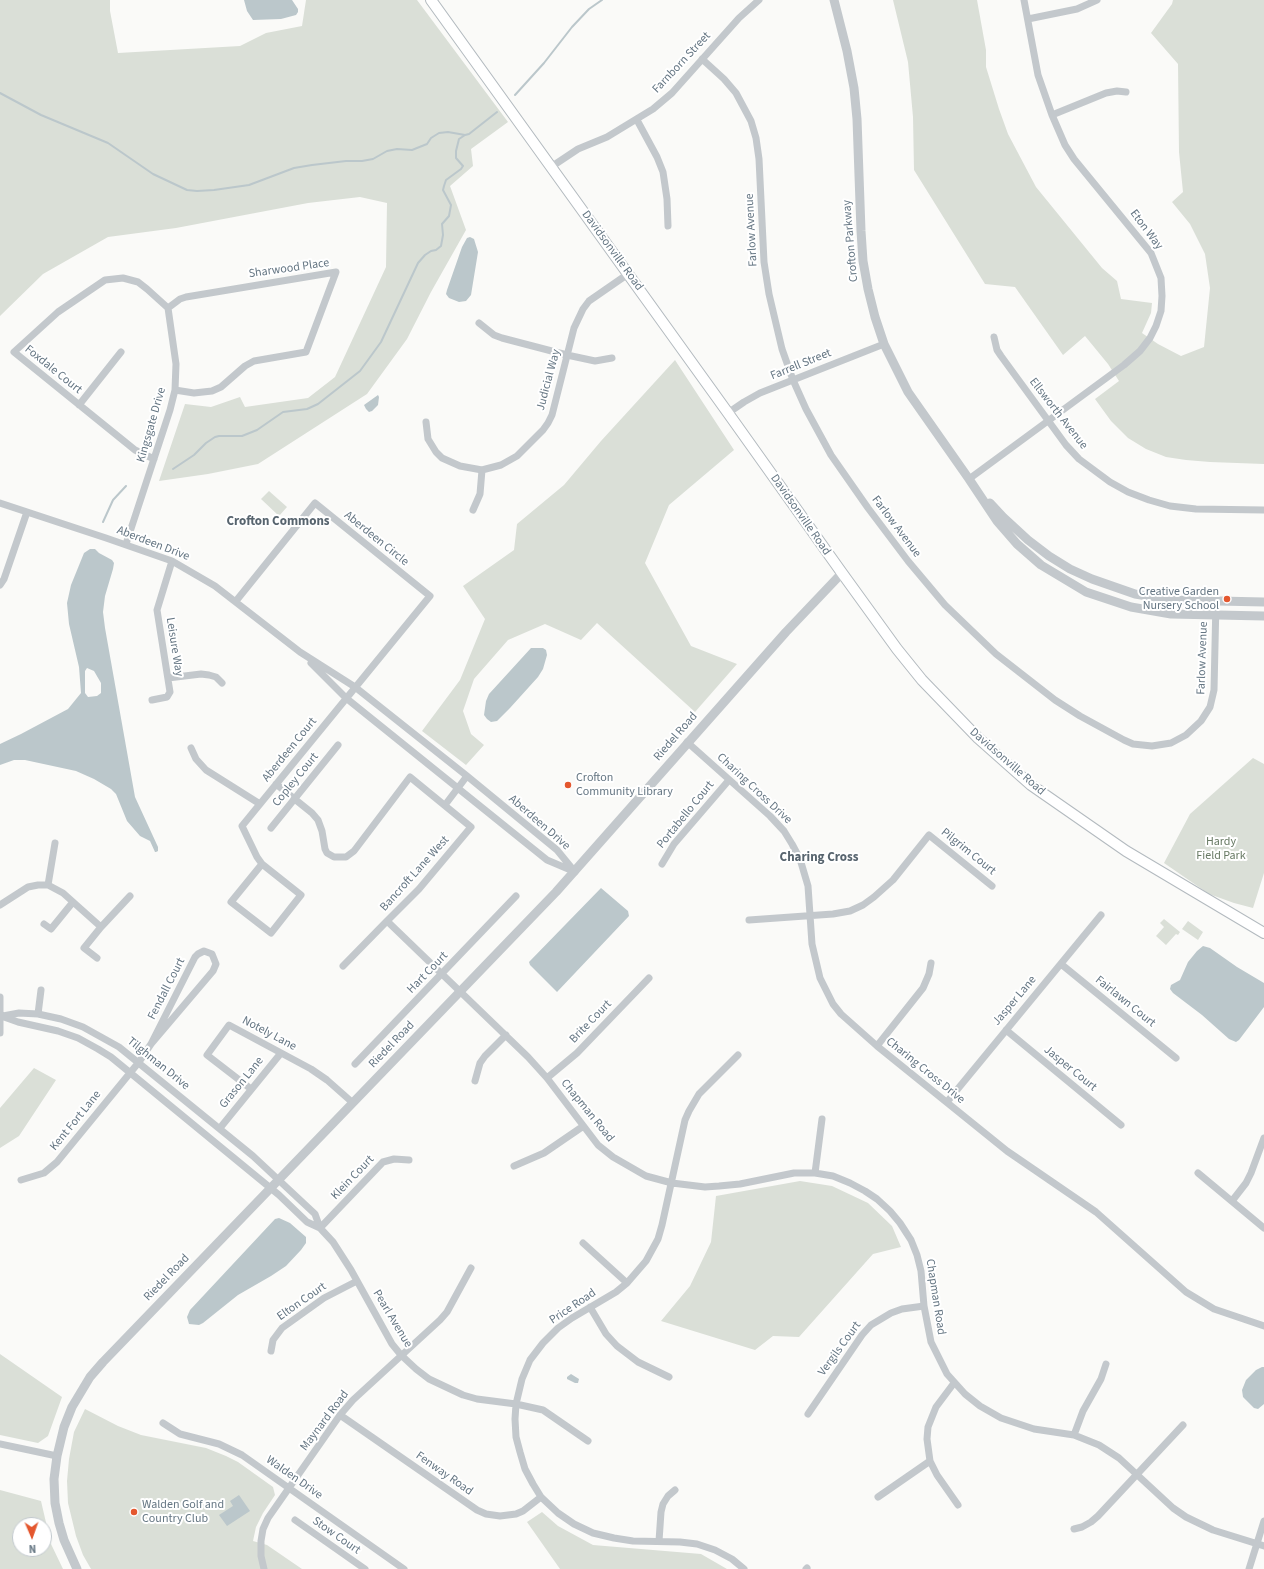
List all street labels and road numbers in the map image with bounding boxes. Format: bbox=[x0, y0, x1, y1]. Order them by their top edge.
street label: Farnborn Street bbox=[650, 29, 714, 97]
street label: Farlow Avenue bbox=[743, 193, 761, 267]
street label: Crofton Parkway bbox=[840, 199, 862, 283]
street label: Eton Way bbox=[1126, 207, 1166, 253]
street label: Davidsonville Road bbox=[578, 208, 646, 294]
street label: Sharwood Place bbox=[248, 256, 330, 282]
street label: Foxdale Court bbox=[21, 343, 85, 397]
street label: Farrell Street bbox=[768, 346, 834, 384]
street label: Judicial Way bbox=[534, 348, 564, 412]
street label: Ellsworth Avenue bbox=[1026, 375, 1090, 453]
street label: Kingsgate Drive bbox=[134, 386, 170, 464]
street label: Davidsonville Road bbox=[767, 472, 833, 558]
street label: Farlow Avenue bbox=[868, 493, 924, 561]
street label: Aberdeen Circle bbox=[341, 509, 411, 569]
street label: Aberdeen Drive bbox=[115, 524, 191, 564]
street label: Leisure Way bbox=[162, 617, 186, 677]
street label: Farlow Avenue bbox=[1195, 621, 1211, 695]
street label: Riedel Road bbox=[651, 710, 701, 764]
street label: Aberdeen Court bbox=[260, 715, 320, 785]
street label: Davidsonville Road bbox=[966, 725, 1048, 799]
street label: Copley Court bbox=[270, 750, 322, 810]
street label: Charing Cross Drive bbox=[713, 751, 795, 827]
street label: Portabello Court bbox=[654, 778, 718, 852]
street label: Aberdeen Drive bbox=[505, 792, 573, 854]
street label: Pilgrim Court bbox=[938, 826, 998, 878]
street label: Bancroft Lane West bbox=[377, 833, 453, 915]
street label: Hart Court bbox=[405, 949, 451, 997]
street label: Fendall Court bbox=[145, 956, 189, 1022]
street label: Jasper Lane bbox=[990, 973, 1040, 1029]
street label: Fairlawn Court bbox=[1092, 973, 1158, 1031]
street label: Brite Court bbox=[567, 997, 615, 1047]
street label: Notely Lane bbox=[239, 1014, 299, 1054]
street label: Riedel Road bbox=[366, 1019, 418, 1071]
street label: Tilghman Drive bbox=[124, 1034, 192, 1094]
street label: Charing Cross Drive bbox=[883, 1035, 967, 1107]
street label: Jasper Court bbox=[1041, 1043, 1099, 1095]
street label: Grason Lane bbox=[217, 1054, 267, 1112]
street label: Chapman Road bbox=[557, 1077, 617, 1145]
street label: Kent Fort Lane bbox=[47, 1088, 105, 1154]
street label: Klein Court bbox=[328, 1153, 378, 1203]
street label: Riedel Road bbox=[141, 1252, 193, 1304]
street label: Chapman Road bbox=[922, 1258, 948, 1336]
street label: Elton Court bbox=[275, 1280, 329, 1324]
street label: Price Road bbox=[547, 1286, 599, 1328]
street label: Pearl Avenue bbox=[369, 1287, 415, 1351]
street label: Vergils Court bbox=[815, 1319, 865, 1379]
street label: Maynard Road bbox=[298, 1388, 352, 1454]
street label: Fenway Road bbox=[413, 1449, 475, 1499]
street label: Walden Drive bbox=[263, 1453, 325, 1503]
street label: Stow Court bbox=[309, 1514, 363, 1558]

